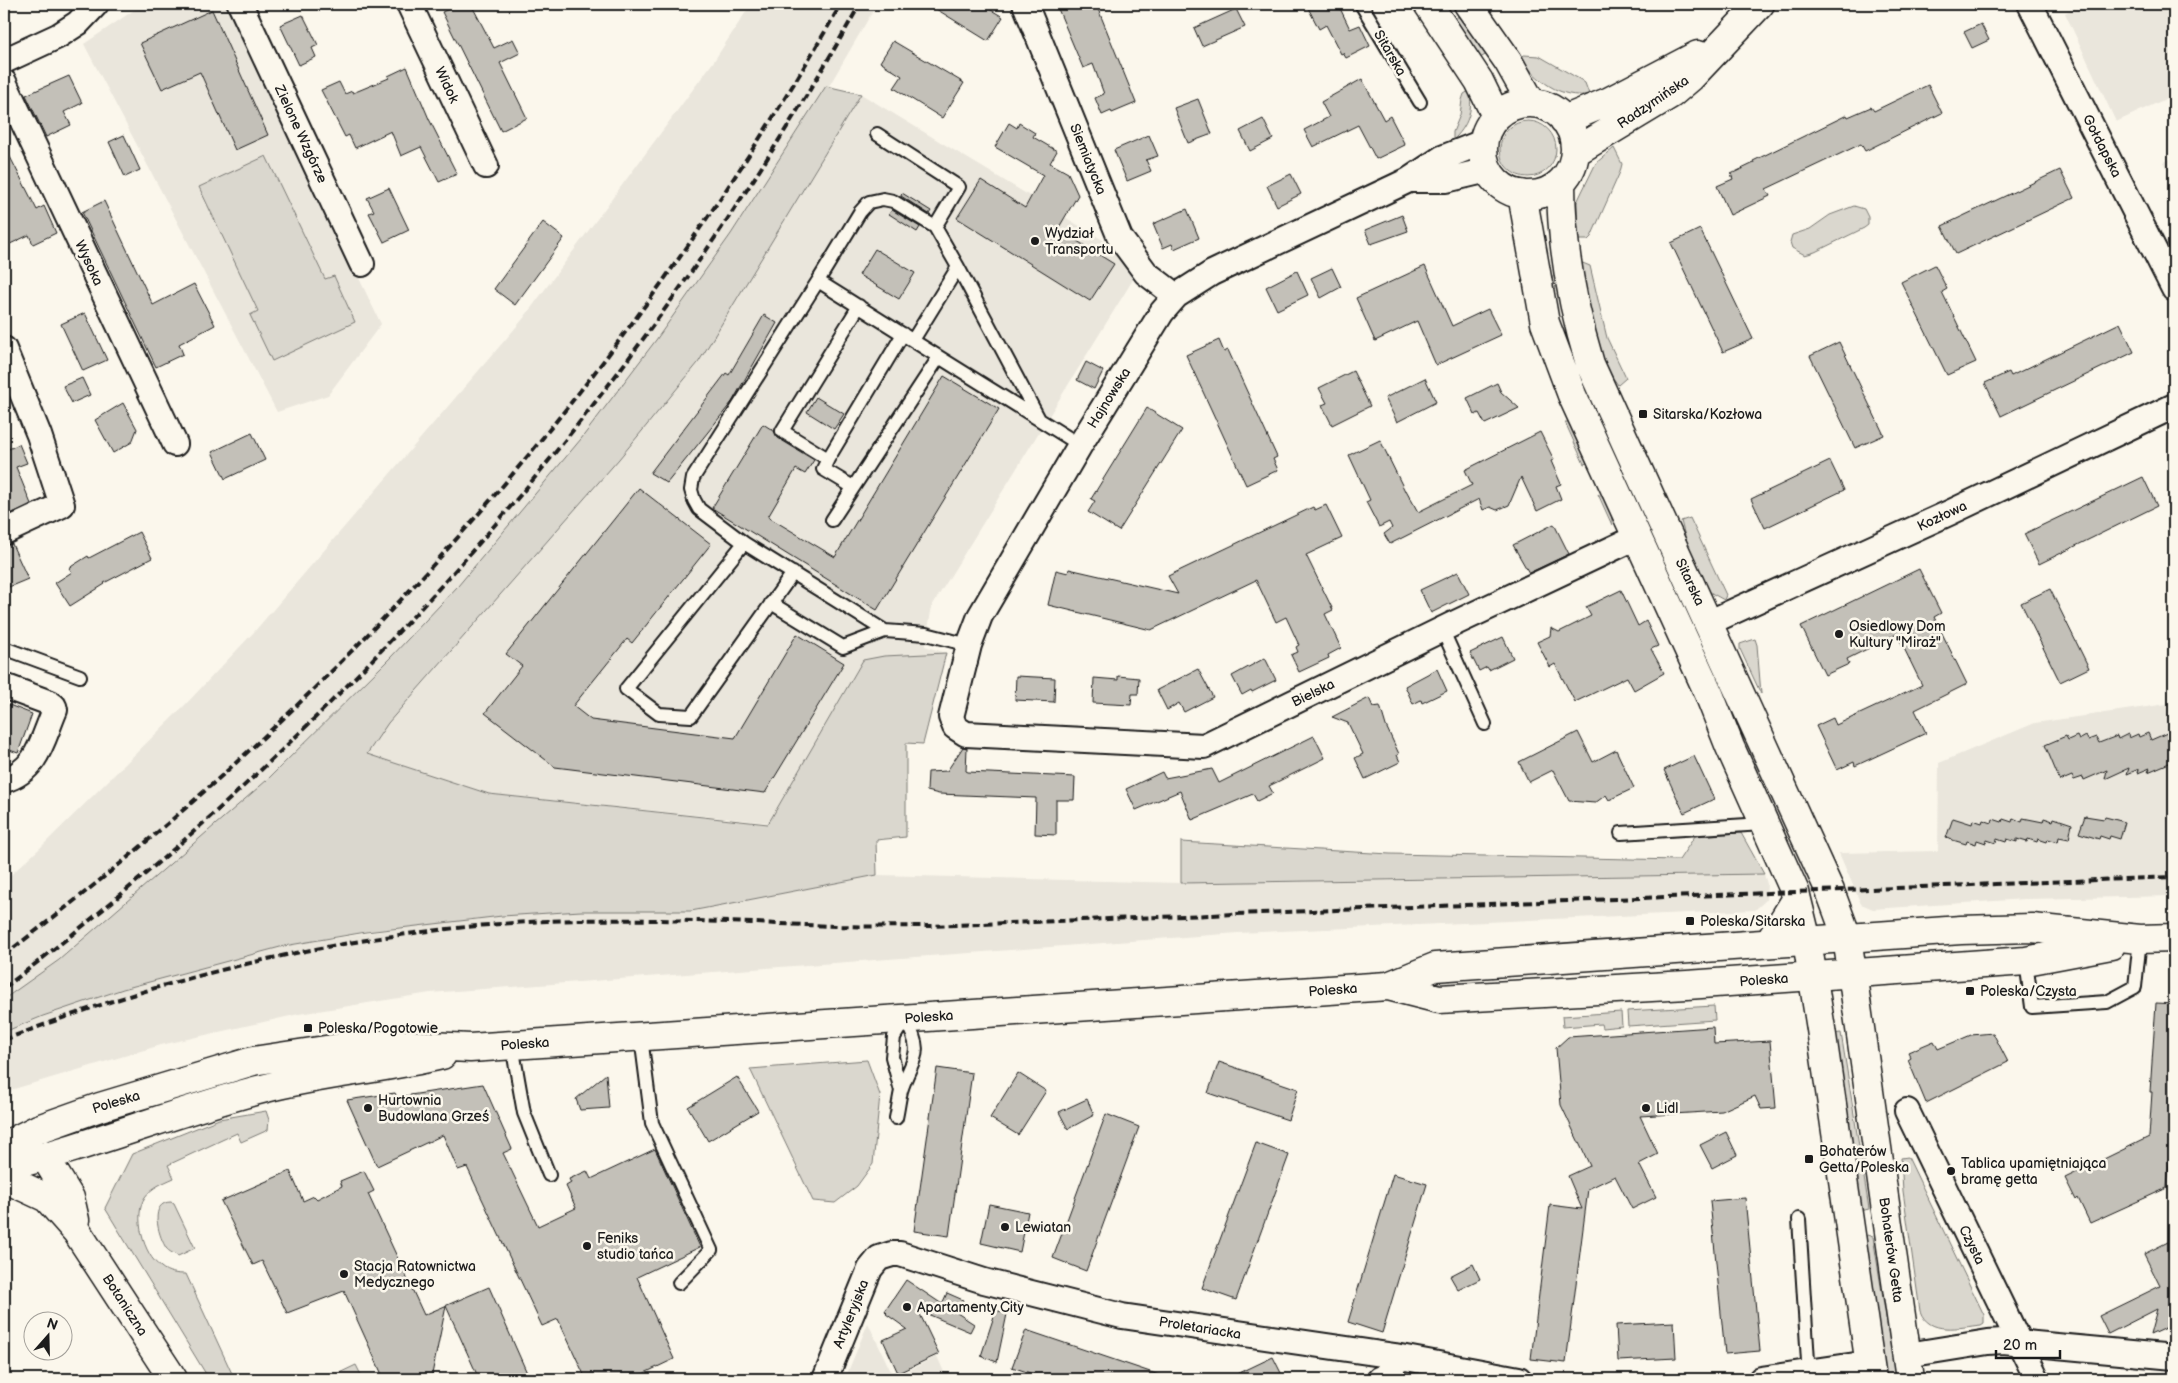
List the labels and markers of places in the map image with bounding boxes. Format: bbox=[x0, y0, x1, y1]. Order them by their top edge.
place label: Wydział Transportu bbox=[1045, 225, 1114, 258]
marker: Wydział Transportu bbox=[1029, 235, 1041, 247]
place label: Sitarska/Kozłowa bbox=[1653, 406, 1762, 423]
marker: Sitarska/Kozłowa bbox=[1637, 408, 1649, 420]
place label: Osiedlowy Dom Kultury "Miraż" bbox=[1849, 618, 1946, 651]
marker: Osiedlowy Dom Kultury "Miraż" bbox=[1833, 628, 1845, 640]
place label: Poleska/Sitarska bbox=[1700, 913, 1805, 930]
marker: Poleska/Sitarska bbox=[1684, 915, 1696, 927]
place label: Poleska/Czysta bbox=[1980, 983, 2077, 1000]
marker: Poleska/Czysta bbox=[1964, 985, 1976, 997]
place label: Poleska/Pogotowie bbox=[318, 1020, 438, 1037]
marker: Poleska/Pogotowie bbox=[302, 1022, 314, 1034]
place label: Hurtownia Budowlana Grześ bbox=[378, 1092, 490, 1125]
place label: Lidl bbox=[1656, 1100, 1678, 1117]
marker: Hurtownia Budowlana Grześ bbox=[362, 1102, 374, 1114]
marker: Lidl bbox=[1640, 1102, 1652, 1114]
place label: Bohaterów Getta/Poleska bbox=[1819, 1143, 1909, 1176]
marker: Bohaterów Getta/Poleska bbox=[1803, 1153, 1815, 1165]
place label: Tablica upamiętniająca bramę getta bbox=[1961, 1155, 2106, 1188]
marker: Tablica upamiętniająca bramę getta bbox=[1945, 1165, 1957, 1177]
place label: Lewiatan bbox=[1015, 1219, 1071, 1236]
marker: Lewiatan bbox=[999, 1221, 1011, 1233]
place label: Feniks studio tańca bbox=[597, 1230, 674, 1263]
marker: Feniks studio tańca bbox=[581, 1240, 593, 1252]
place label: Stacja Ratownictwa Medycznego bbox=[354, 1258, 476, 1291]
marker: Stacja Ratownictwa Medycznego bbox=[338, 1268, 350, 1280]
place label: Apartamenty City bbox=[917, 1299, 1024, 1316]
marker: Apartamenty City bbox=[901, 1301, 913, 1313]

